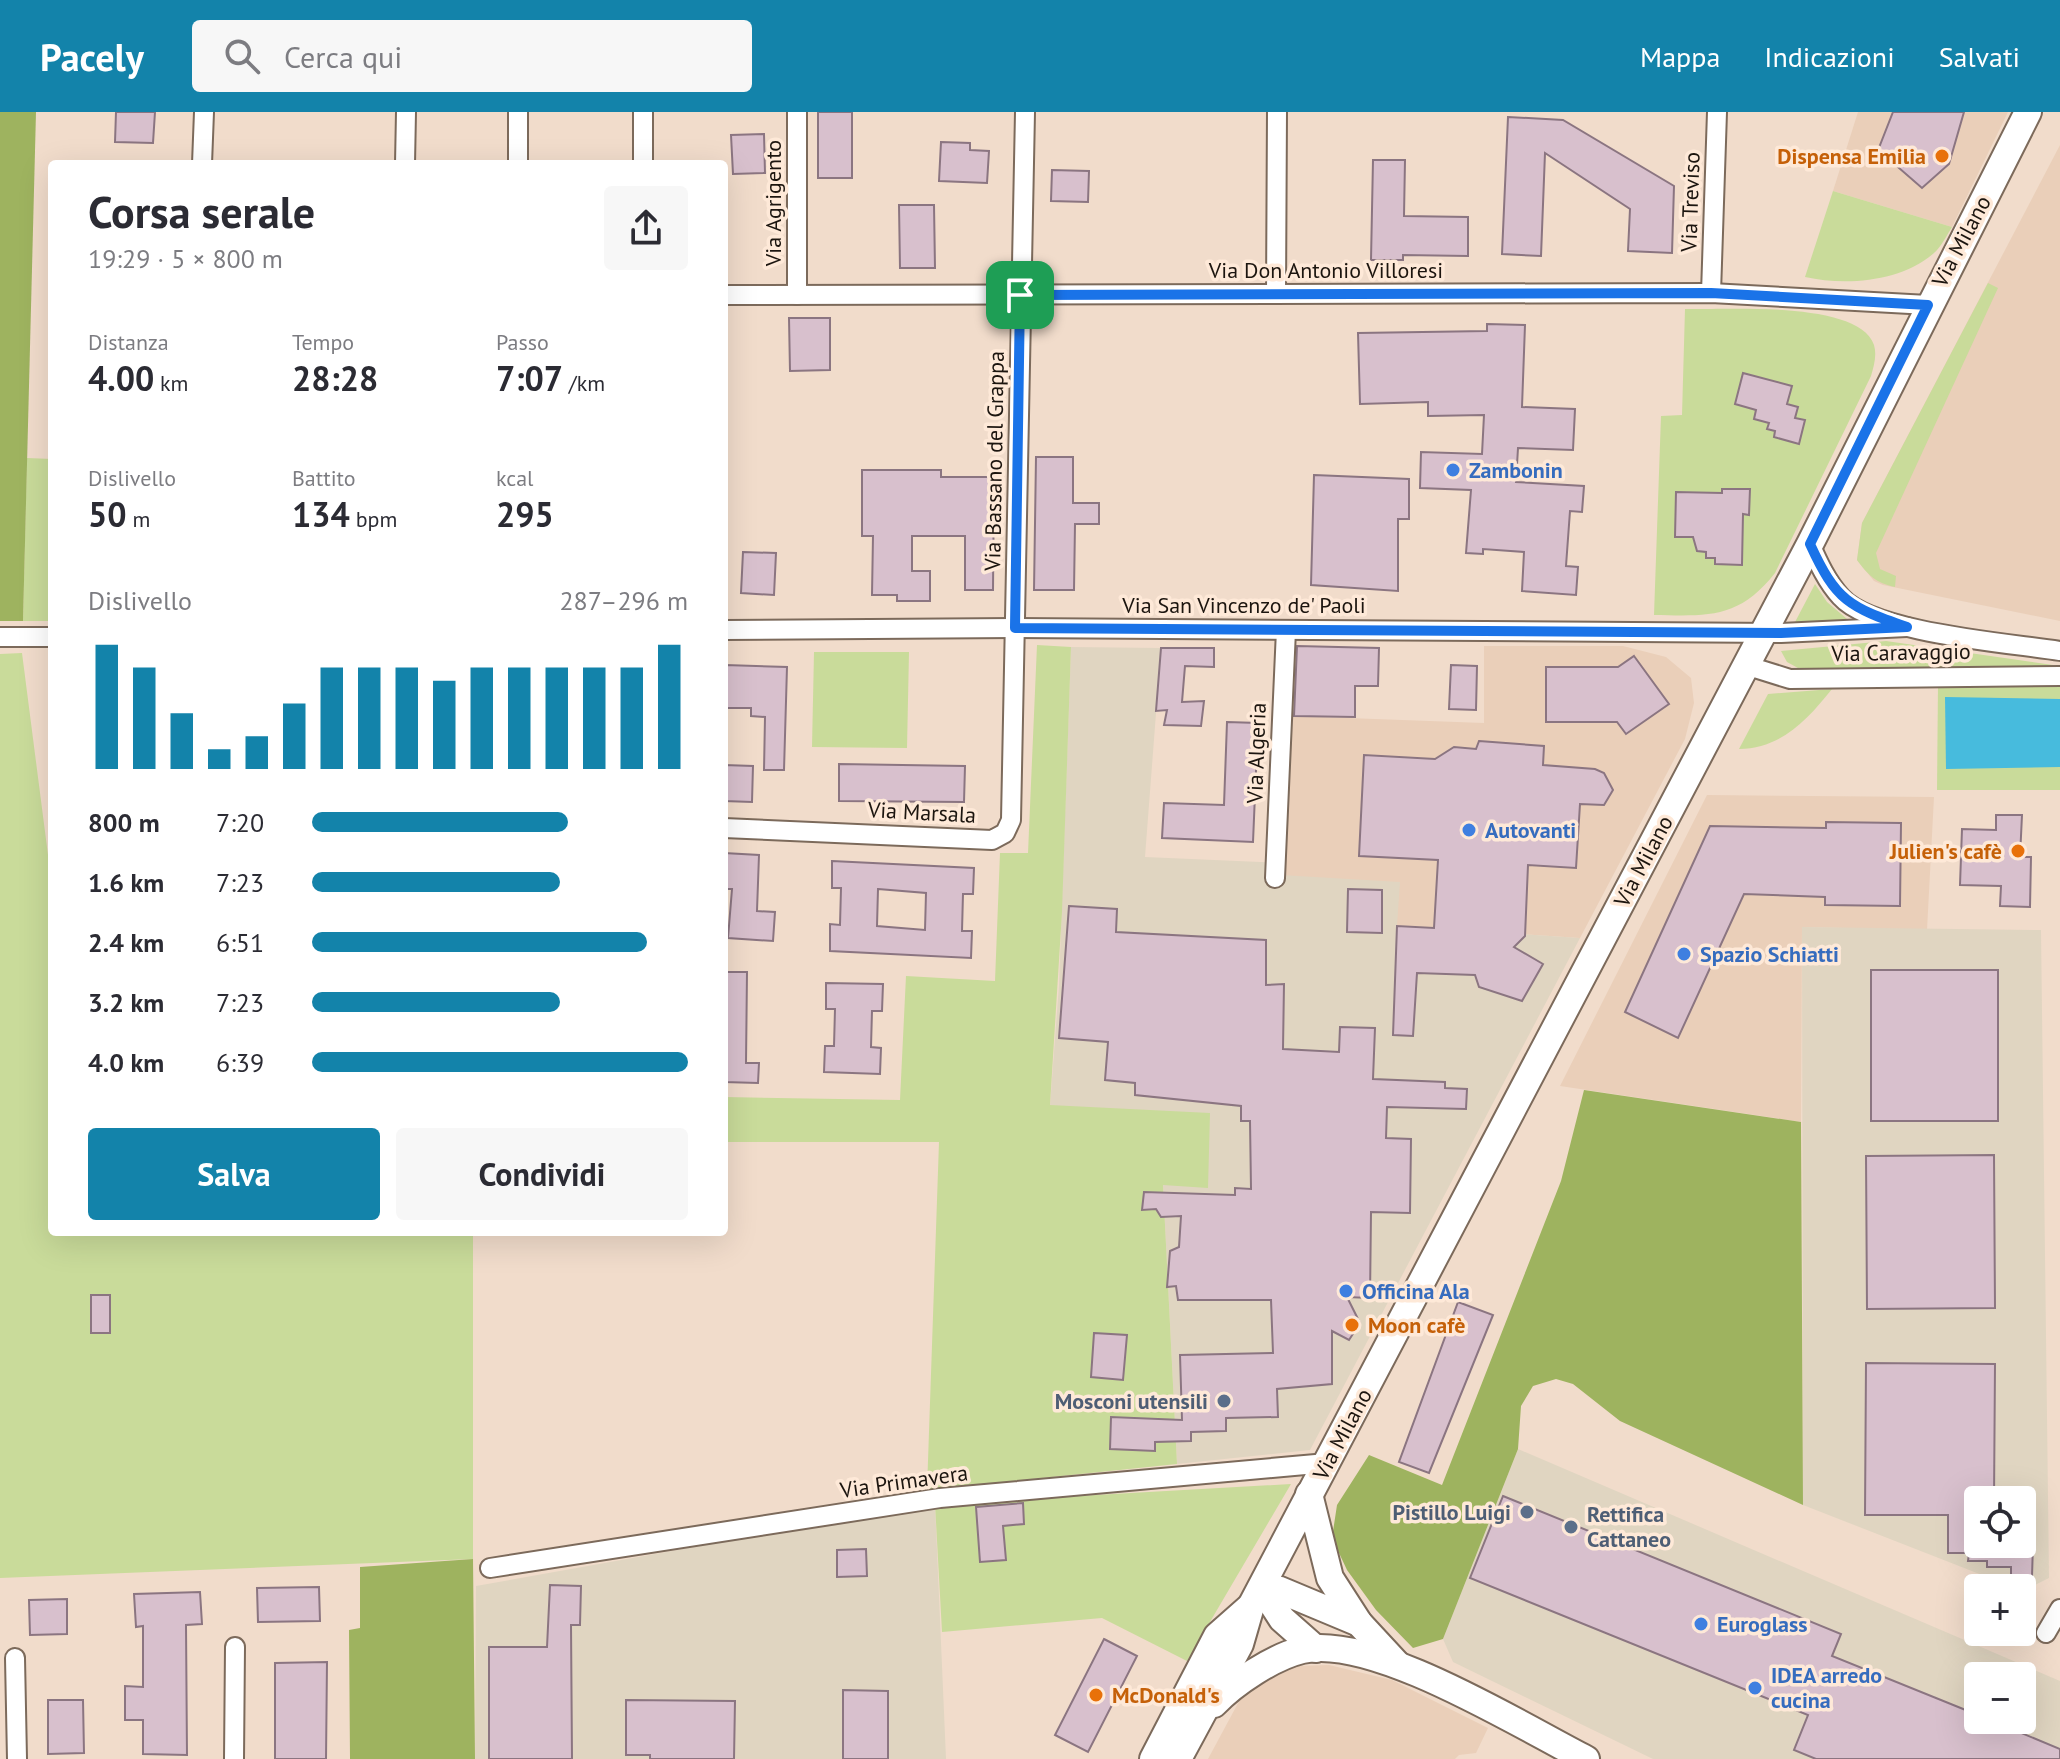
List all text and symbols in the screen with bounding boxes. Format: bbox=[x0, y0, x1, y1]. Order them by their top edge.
search box bbox=[192, 20, 752, 92]
text: Pacely bbox=[40, 32, 144, 81]
icon: search bbox=[220, 34, 264, 78]
text: Cerca qui bbox=[284, 37, 402, 76]
text: Mappa bbox=[1640, 38, 1720, 75]
text: Indicazioni bbox=[1764, 38, 1895, 75]
text: Salvati bbox=[1939, 38, 2020, 75]
street label: Via Agrigento bbox=[759, 140, 787, 267]
place label: Dispensa Emilia bbox=[1777, 142, 1926, 170]
marker: Dispensa Emilia bbox=[1933, 147, 1951, 165]
street label: Via Treviso bbox=[1674, 151, 1706, 254]
text: Corsa serale bbox=[88, 183, 315, 240]
button: share bbox=[604, 186, 688, 270]
street label: Via Milano bbox=[1925, 190, 1997, 292]
text: 19:29 · 5 × 800 m bbox=[88, 242, 283, 275]
street label: Via Don Antonio Villoresi bbox=[1208, 256, 1443, 284]
pin bbox=[986, 261, 1054, 329]
icon: arrive bbox=[998, 273, 1042, 317]
text: Distanza bbox=[88, 328, 169, 356]
text: Tempo bbox=[292, 328, 354, 356]
text: Passo bbox=[496, 328, 549, 356]
street label: Via Bassano del Grappa bbox=[978, 351, 1010, 572]
text: 4.00 bbox=[88, 356, 154, 400]
text: 28:28 bbox=[292, 356, 378, 400]
text: 7:07 bbox=[496, 356, 563, 400]
text: km bbox=[154, 369, 188, 397]
text: /km bbox=[563, 369, 605, 397]
place label: Zambonin bbox=[1469, 456, 1563, 484]
marker: Zambonin bbox=[1444, 461, 1462, 479]
text: Dislivello bbox=[88, 464, 176, 492]
text: Battito bbox=[292, 464, 356, 492]
text: kcal bbox=[496, 464, 534, 492]
text: 50 bbox=[88, 492, 127, 536]
text: 134 bbox=[292, 492, 350, 536]
text: 295 bbox=[496, 492, 554, 536]
text: m bbox=[127, 505, 150, 533]
text: bpm bbox=[350, 505, 397, 533]
text: Dislivello bbox=[88, 584, 192, 617]
text: 287–296 m bbox=[559, 584, 688, 617]
street label: Via San Vincenzo de' Paoli bbox=[1121, 591, 1366, 619]
street label: Via Caravaggio bbox=[1830, 637, 1971, 667]
street label: Via Algeria bbox=[1240, 702, 1272, 805]
street label: Via Marsala bbox=[866, 795, 977, 829]
text: 800 m bbox=[88, 806, 160, 839]
text: 7:20 bbox=[216, 806, 264, 839]
street label: Via Milano bbox=[1607, 810, 1679, 912]
place label: Autovanti bbox=[1485, 816, 1576, 844]
marker: Autovanti bbox=[1460, 821, 1478, 839]
place label: Julien's cafè bbox=[1889, 837, 2002, 865]
marker: Julien's cafè bbox=[2009, 842, 2027, 860]
text: 1.6 km bbox=[88, 866, 164, 899]
text: 7:23 bbox=[216, 866, 264, 899]
text: 2.4 km bbox=[88, 926, 164, 959]
text: 6:51 bbox=[216, 926, 264, 959]
place label: Spazio Schiatti bbox=[1700, 940, 1839, 968]
marker: Spazio Schiatti bbox=[1675, 945, 1693, 963]
text: 3.2 km bbox=[88, 986, 164, 1019]
text: 7:23 bbox=[216, 986, 264, 1019]
text: 4.0 km bbox=[88, 1046, 164, 1079]
text: 6:39 bbox=[216, 1046, 264, 1079]
button: Salva bbox=[88, 1128, 380, 1220]
button: Condividi bbox=[396, 1128, 688, 1220]
place label: Officina Ala bbox=[1362, 1277, 1470, 1305]
marker: Officina Ala bbox=[1337, 1282, 1355, 1300]
place label: Moon cafè bbox=[1368, 1311, 1465, 1339]
marker: Moon cafè bbox=[1343, 1316, 1361, 1334]
street label: Via Milano bbox=[1306, 1383, 1378, 1485]
place label: Mosconi utensili bbox=[1055, 1387, 1208, 1415]
marker: Mosconi utensili bbox=[1215, 1392, 1233, 1410]
street label: Via Primavera bbox=[837, 1458, 970, 1504]
map controls bbox=[1964, 1486, 2036, 1734]
button: locate bbox=[1964, 1486, 2036, 1558]
place label: Pistillo Luigi bbox=[1393, 1498, 1511, 1526]
place label: Rettifica Cattaneo bbox=[1587, 1500, 1671, 1553]
marker: Pistillo Luigi bbox=[1518, 1503, 1536, 1521]
marker: Rettifica Cattaneo bbox=[1562, 1518, 1580, 1536]
button: + bbox=[1964, 1574, 2036, 1646]
place label: Euroglass bbox=[1717, 1610, 1808, 1638]
marker: Euroglass bbox=[1692, 1615, 1710, 1633]
place label: IDEA arredo cucina bbox=[1771, 1661, 1882, 1714]
button: − bbox=[1964, 1662, 2036, 1734]
marker: IDEA arredo cucina bbox=[1746, 1679, 1764, 1697]
place label: McDonald's bbox=[1112, 1681, 1220, 1709]
marker: McDonald's bbox=[1087, 1686, 1105, 1704]

